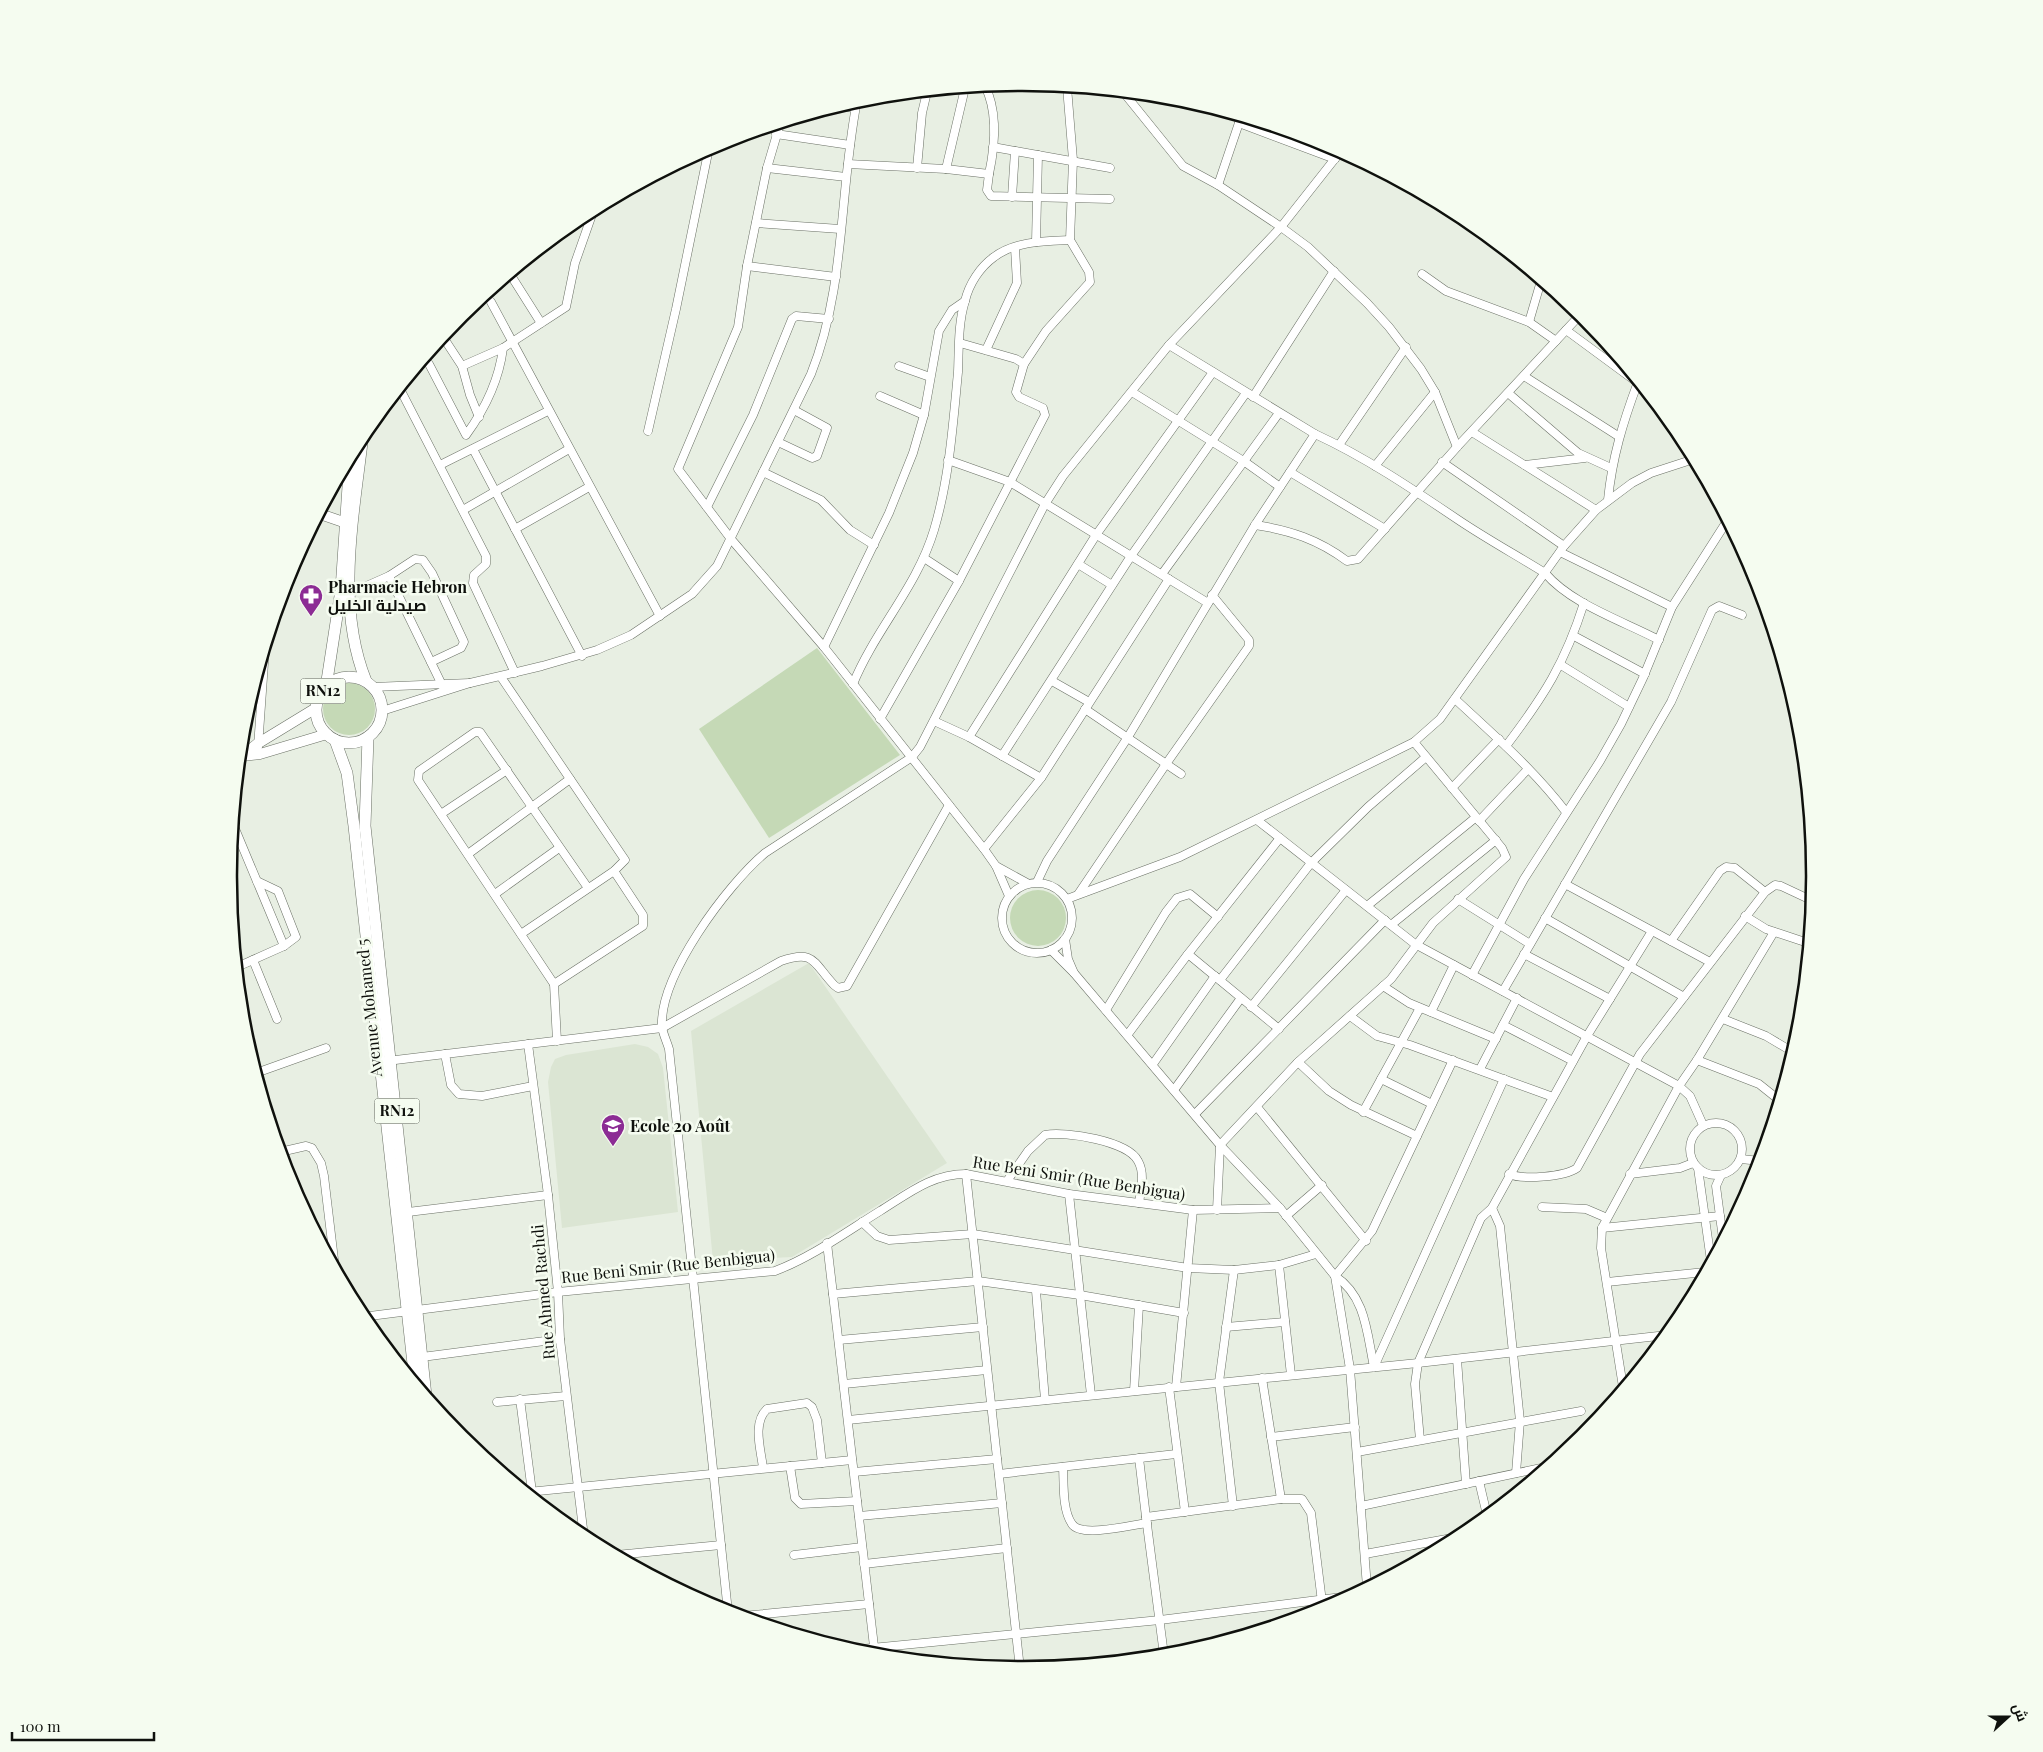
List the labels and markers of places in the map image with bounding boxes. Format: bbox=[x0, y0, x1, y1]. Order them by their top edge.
place label: Pharmacie Hebron صيدلية الخليل bbox=[328, 576, 467, 615]
pharmacy icon: Pharmacie Hebron صيدلية الخليل bbox=[298, 583, 324, 617]
school or university icon: Ecole 20 Août bbox=[600, 1113, 626, 1147]
place label: Ecole 20 Août bbox=[630, 1115, 731, 1136]

